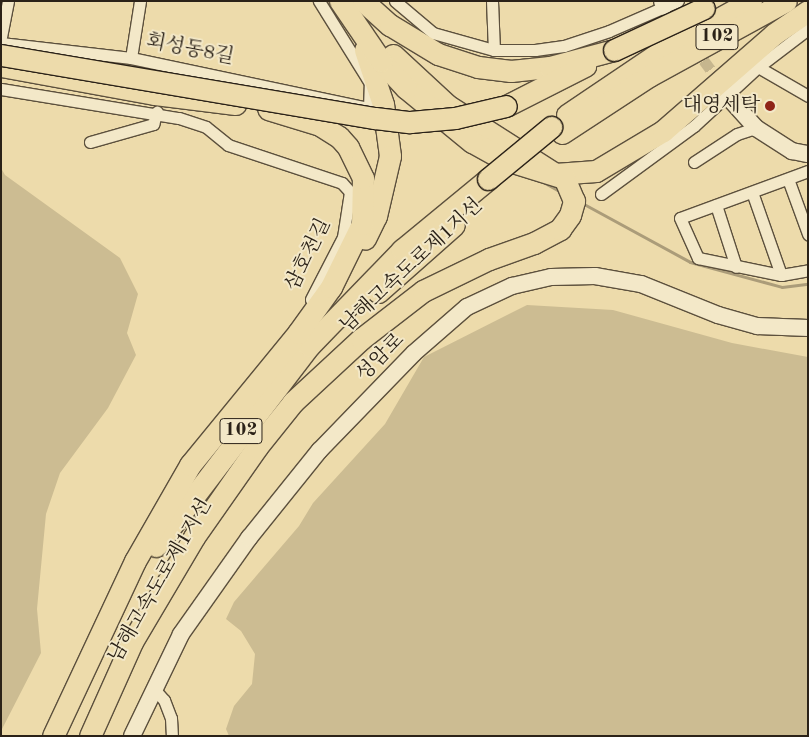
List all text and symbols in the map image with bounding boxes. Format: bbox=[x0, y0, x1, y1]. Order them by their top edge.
road number: 102 bbox=[694, 21, 740, 54]
street label: 회성동8길 bbox=[144, 30, 236, 70]
place label: 대영세탁 bbox=[683, 94, 760, 118]
marker: 대영세탁 bbox=[764, 100, 776, 112]
street label: 남해고속도로제1지선 bbox=[336, 194, 488, 338]
street label: 삼호천길 bbox=[281, 215, 337, 295]
street label: 성암로 bbox=[352, 329, 410, 387]
road number: 102 bbox=[218, 414, 264, 448]
street label: 남해고속도로제1지선 bbox=[104, 495, 218, 667]

